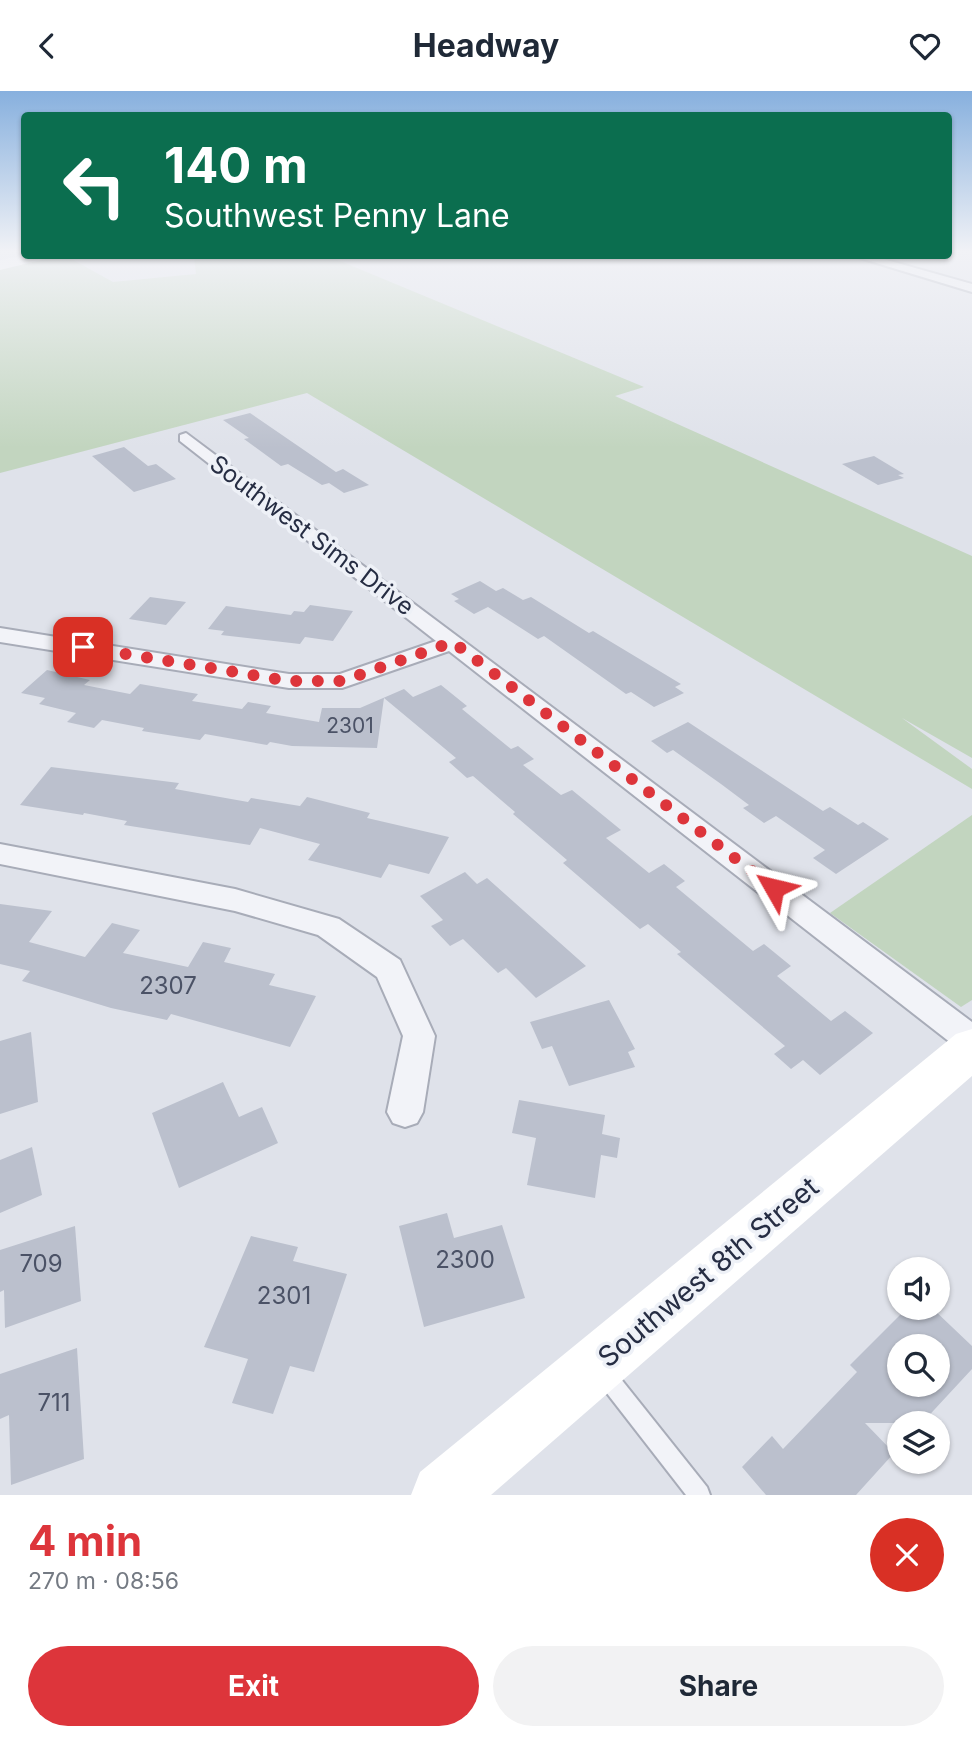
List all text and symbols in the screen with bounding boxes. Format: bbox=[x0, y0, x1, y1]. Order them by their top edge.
text: Headway bbox=[413, 26, 559, 65]
icon: back bbox=[28, 27, 66, 65]
icon: heart bbox=[906, 27, 944, 65]
text: 140 m bbox=[164, 136, 308, 195]
icon: left bbox=[49, 140, 140, 231]
text: Southwest Penny Lane bbox=[164, 196, 510, 235]
street label: Southwest Sims Drive bbox=[204, 449, 420, 621]
pin bbox=[53, 617, 113, 677]
icon: arrive bbox=[64, 628, 102, 666]
house number: 2301 bbox=[326, 713, 374, 738]
position arrow bbox=[737, 851, 811, 925]
house number: 2307 bbox=[139, 971, 197, 1000]
street label: Southwest 8th Street bbox=[591, 1170, 825, 1374]
house number: 2300 bbox=[435, 1245, 495, 1274]
house number: 709 bbox=[19, 1249, 63, 1278]
map controls bbox=[887, 1257, 950, 1474]
button: sound bbox=[887, 1257, 950, 1320]
house number: 2301 bbox=[257, 1281, 311, 1310]
button: search bbox=[887, 1334, 950, 1397]
house number: 711 bbox=[37, 1388, 71, 1417]
button: layers bbox=[887, 1411, 950, 1474]
text: 4 min bbox=[28, 1515, 142, 1566]
button: close bbox=[870, 1518, 944, 1592]
text: 270 m · 08:56 bbox=[28, 1567, 179, 1595]
button: Exit bbox=[28, 1646, 479, 1726]
button: Share bbox=[493, 1646, 944, 1726]

